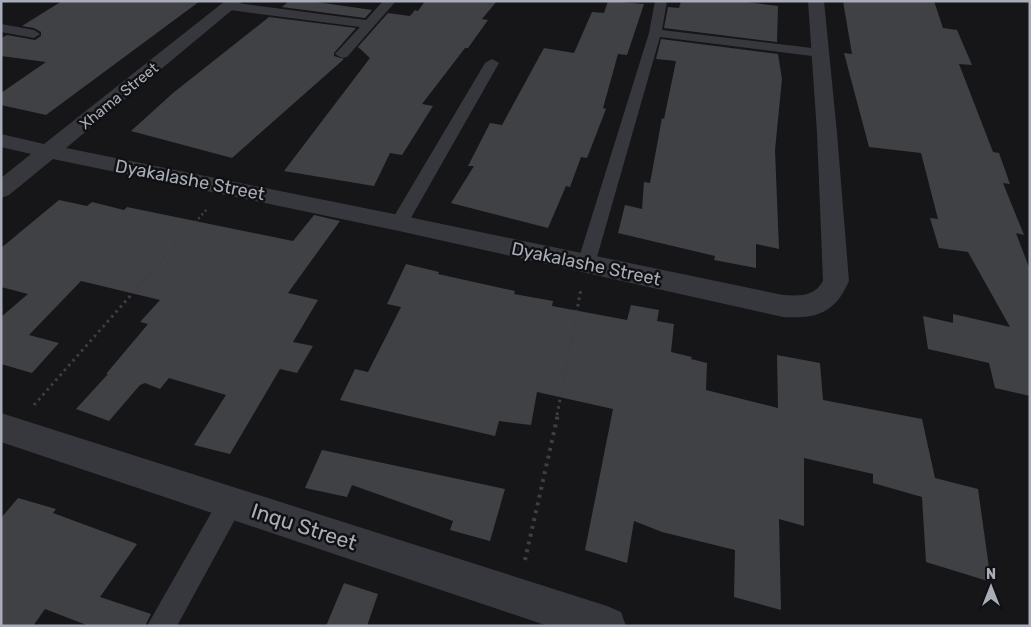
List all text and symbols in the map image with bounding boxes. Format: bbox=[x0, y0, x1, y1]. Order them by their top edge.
street label: Xhama Street bbox=[76, 59, 162, 133]
street label: Dyakalashe Street bbox=[113, 155, 267, 205]
street label: Dyakalashe Street bbox=[509, 237, 663, 291]
street label: Inqu Street bbox=[248, 498, 360, 555]
north arrow bbox=[966, 562, 1016, 612]
text: N bbox=[986, 566, 996, 583]

